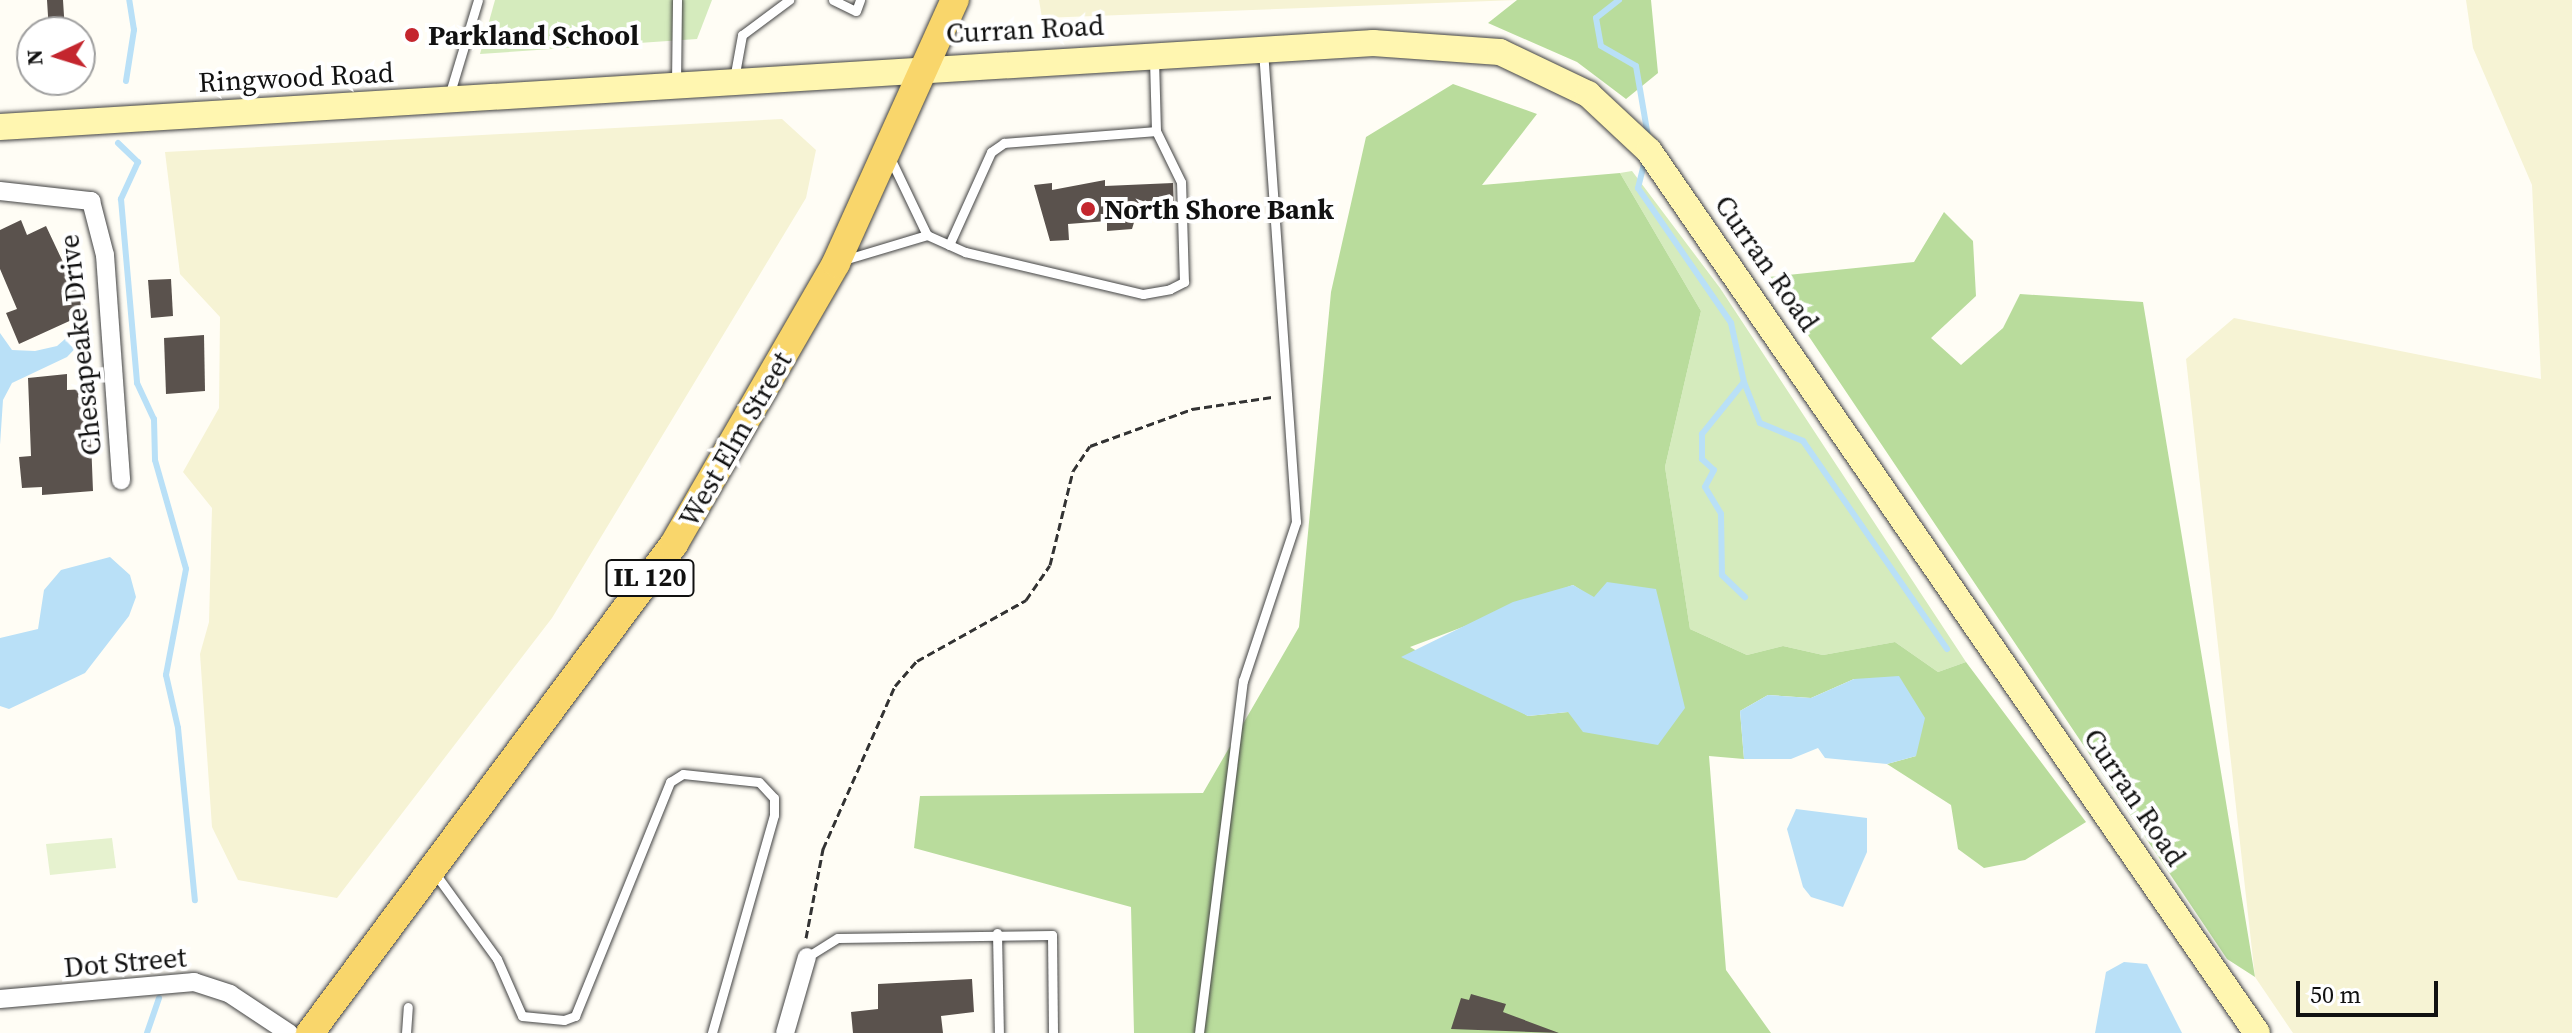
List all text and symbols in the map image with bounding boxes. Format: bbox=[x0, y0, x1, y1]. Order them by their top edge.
street label: Curran Road bbox=[945, 8, 1105, 50]
north arrow bbox=[16, 16, 96, 96]
place label: Parkland School bbox=[428, 18, 639, 52]
marker: Parkland School bbox=[403, 26, 421, 44]
text: N bbox=[19, 48, 50, 67]
street label: Ringwood Road bbox=[197, 55, 395, 99]
street label: Curran Road bbox=[1708, 189, 1826, 337]
place label: North Shore Bank bbox=[1104, 192, 1334, 226]
marker: North Shore Bank bbox=[1079, 200, 1097, 218]
street label: Chesapeake Drive bbox=[52, 233, 108, 457]
street label: West Elm Street bbox=[671, 346, 799, 532]
road number: IL 120 bbox=[604, 556, 696, 600]
street label: Curran Road bbox=[2077, 722, 2193, 872]
street label: Dot Street bbox=[62, 940, 188, 984]
scale bar bbox=[2300, 965, 2442, 1015]
text: 50 m bbox=[2310, 978, 2361, 1011]

